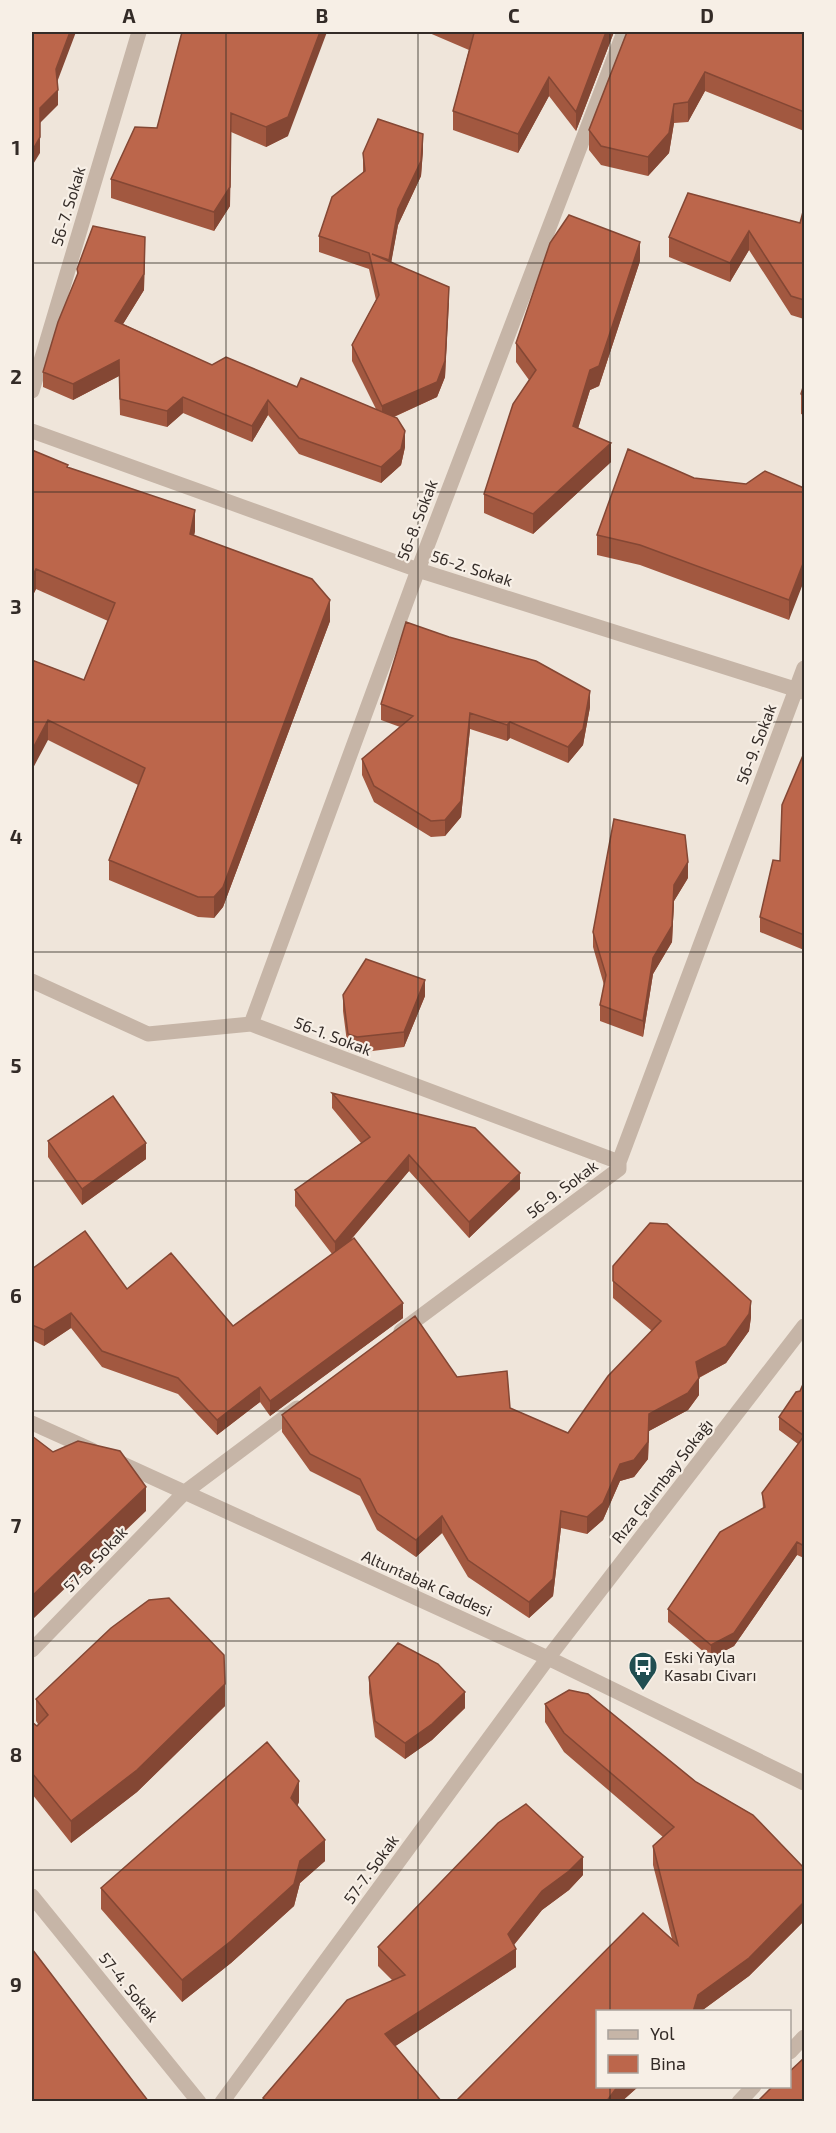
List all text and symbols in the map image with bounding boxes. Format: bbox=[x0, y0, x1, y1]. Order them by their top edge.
text: A bbox=[122, 3, 136, 27]
text: B bbox=[316, 3, 328, 27]
text: C bbox=[508, 3, 520, 27]
text: D bbox=[700, 3, 714, 27]
text: 1 bbox=[12, 135, 20, 159]
street label: 56-7. Sokak bbox=[46, 164, 89, 248]
text: 2 bbox=[10, 364, 22, 388]
street label: 56-8. Sokak bbox=[392, 477, 441, 563]
street label: 56-2. Sokak bbox=[429, 545, 515, 590]
text: 3 bbox=[10, 594, 22, 618]
street label: 56-9. Sokak bbox=[732, 701, 780, 787]
text: 4 bbox=[10, 824, 23, 848]
street label: 56-1. Sokak bbox=[292, 1012, 374, 1059]
text: 5 bbox=[10, 1053, 22, 1077]
street label: 56-9. Sokak bbox=[522, 1156, 601, 1222]
text: 6 bbox=[10, 1283, 22, 1307]
street label: Rıza Çalımbay Sokağı bbox=[607, 1415, 717, 1547]
text: 7 bbox=[11, 1513, 22, 1537]
street label: 57-8. Sokak bbox=[59, 1522, 131, 1595]
street label: Altuntabak Caddesi bbox=[359, 1545, 495, 1620]
place label: Eski Yayla Kasabı Civarı bbox=[664, 1647, 757, 1684]
bus stop icon: Eski Yayla Kasabı Civarı bbox=[627, 1650, 659, 1692]
text: 8 bbox=[10, 1742, 22, 1766]
street label: 57-7. Sokak bbox=[339, 1830, 402, 1907]
street label: 57-4. Sokak bbox=[96, 1948, 163, 2025]
text: 9 bbox=[10, 1972, 22, 1996]
legend bbox=[596, 2010, 791, 2088]
text: Yol bbox=[650, 2022, 675, 2044]
text: Bina bbox=[650, 2052, 686, 2074]

